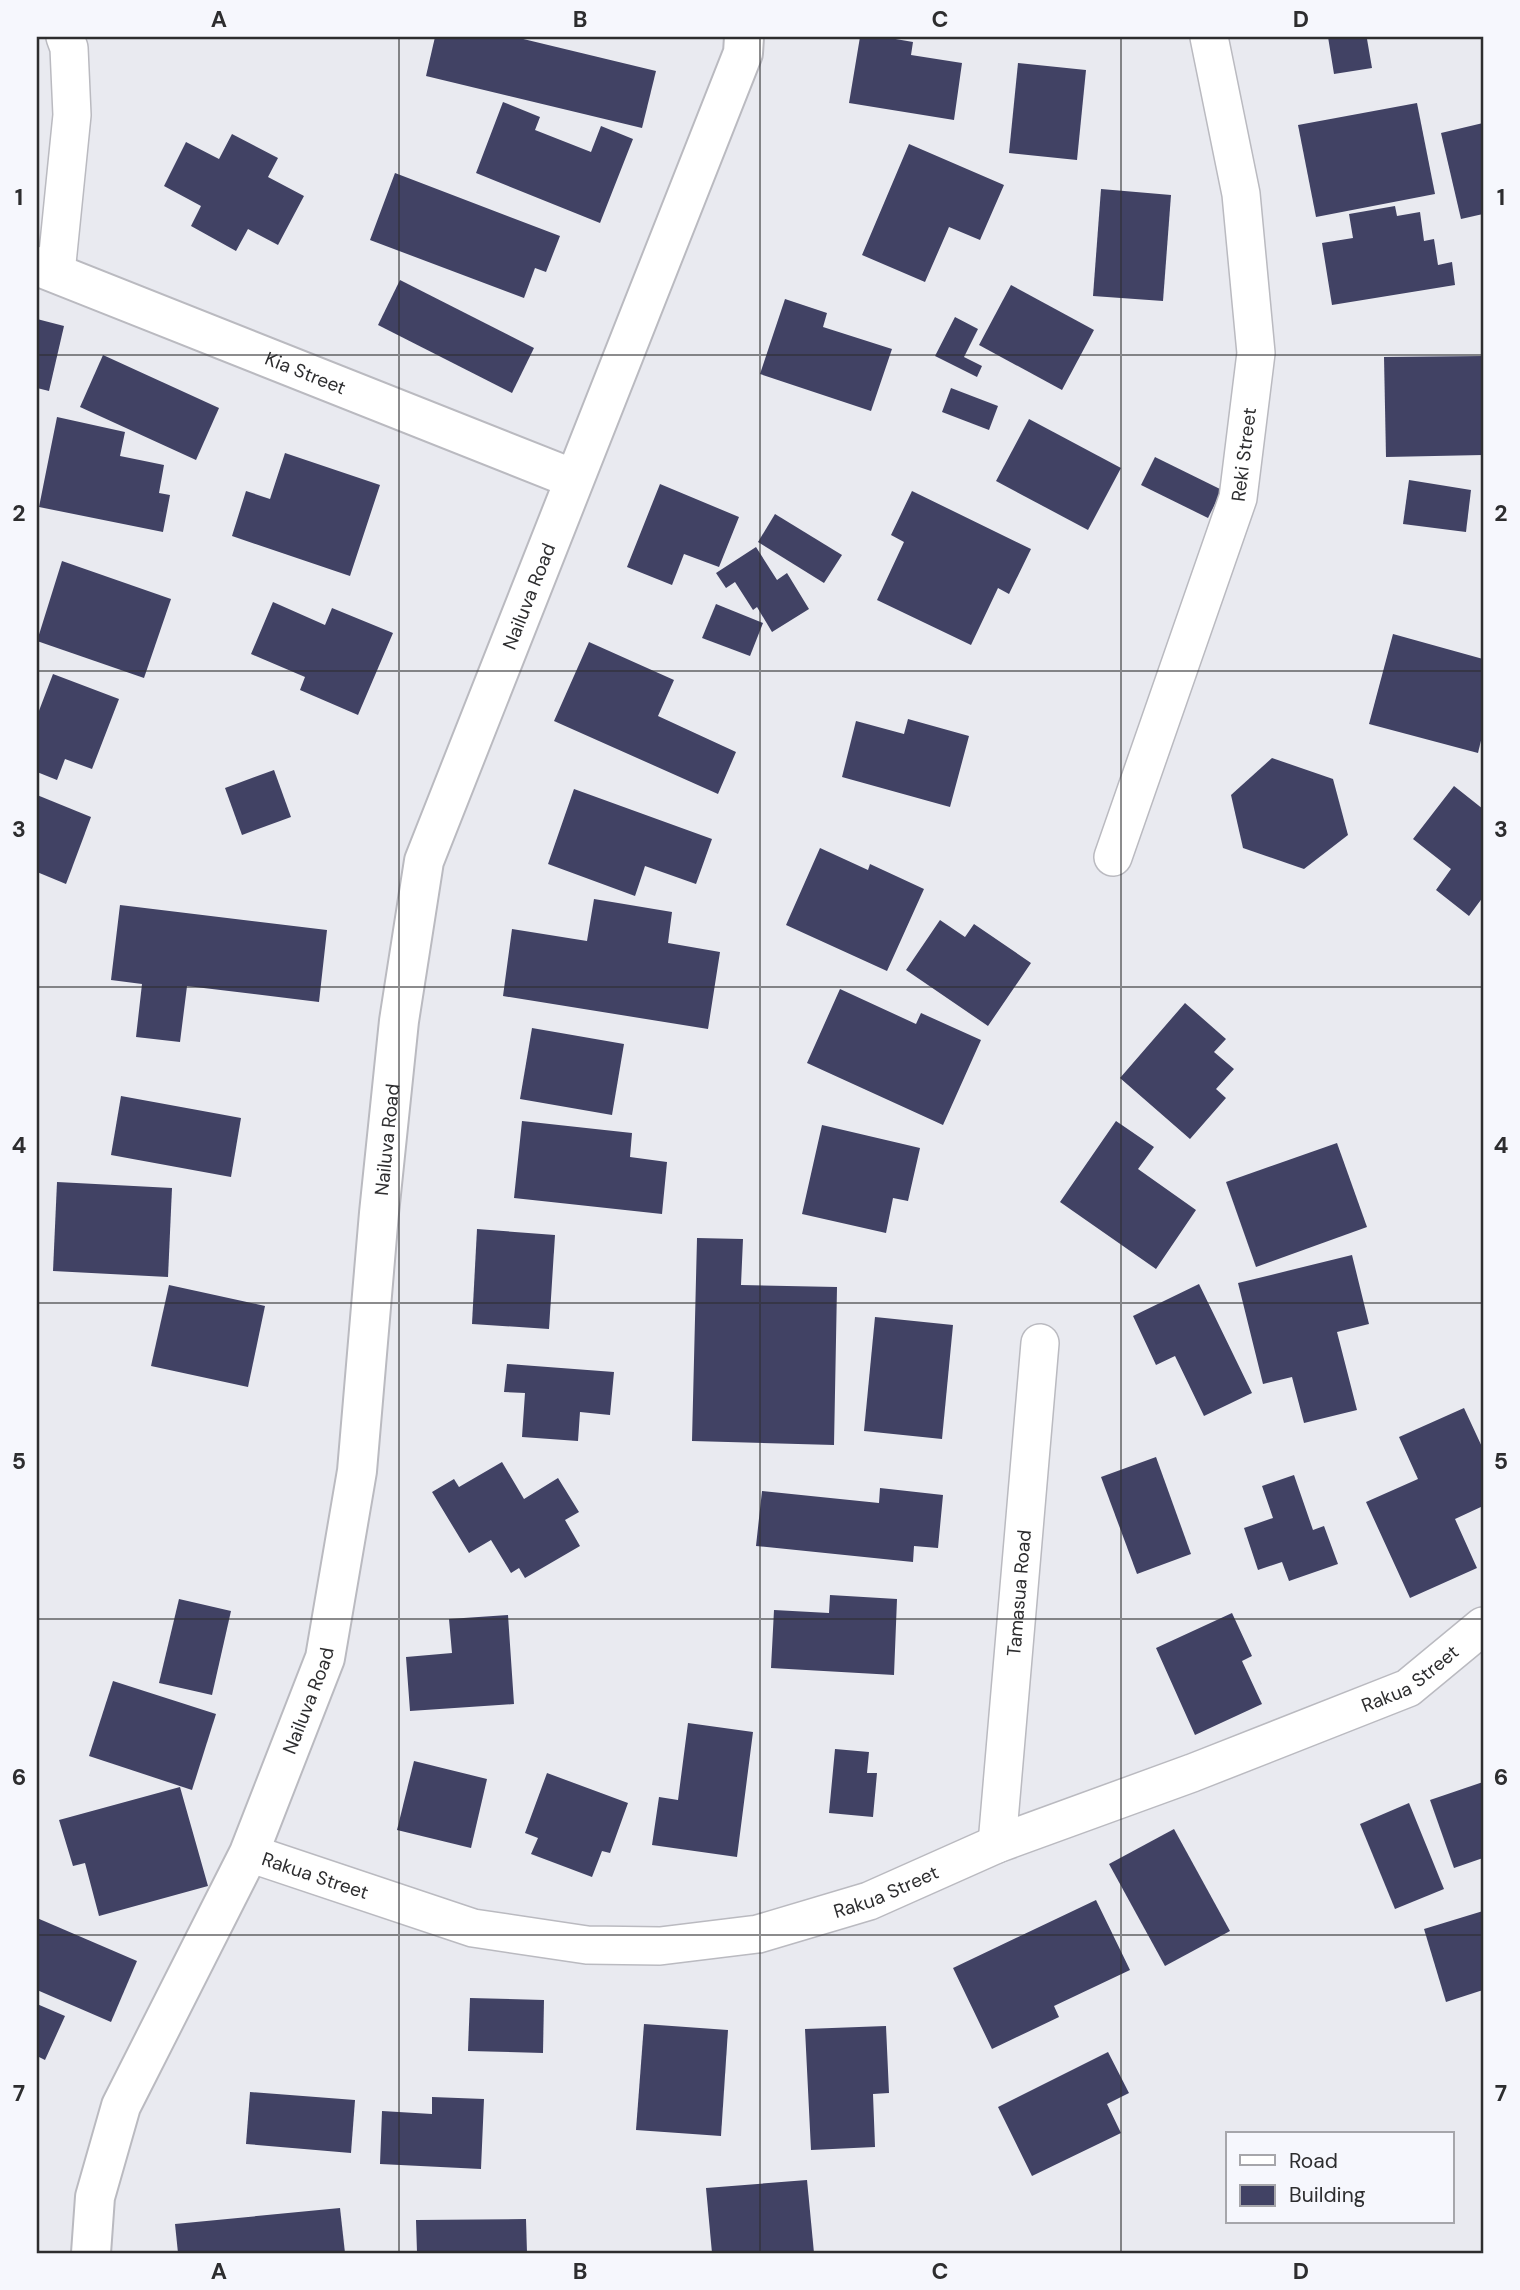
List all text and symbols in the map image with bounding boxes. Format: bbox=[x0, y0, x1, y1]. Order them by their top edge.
text: A bbox=[211, 4, 227, 34]
text: B bbox=[573, 4, 587, 34]
text: C bbox=[932, 4, 948, 34]
text: D bbox=[1293, 4, 1309, 34]
text: 1 bbox=[15, 182, 23, 212]
text: 1 bbox=[1497, 182, 1505, 212]
street label: Kia Street bbox=[261, 346, 350, 400]
street label: Reki Street bbox=[1226, 406, 1262, 503]
text: 2 bbox=[12, 498, 26, 528]
text: 2 bbox=[1494, 498, 1508, 528]
street label: Nailuva Road bbox=[497, 539, 561, 653]
text: 3 bbox=[12, 814, 26, 844]
text: 3 bbox=[1494, 814, 1508, 844]
street label: Nailuva Road bbox=[369, 1083, 405, 1197]
text: 4 bbox=[12, 1130, 27, 1160]
text: 4 bbox=[1494, 1130, 1509, 1160]
text: 5 bbox=[12, 1446, 26, 1476]
text: 5 bbox=[1494, 1446, 1508, 1476]
street label: Tamasua Road bbox=[1001, 1529, 1037, 1657]
street label: Rakua Street bbox=[1358, 1639, 1464, 1718]
street label: Nailuva Road bbox=[277, 1646, 340, 1758]
text: 6 bbox=[12, 1762, 26, 1792]
text: 6 bbox=[1494, 1762, 1508, 1792]
street label: Rakua Street bbox=[259, 1846, 372, 1905]
street label: Rakua Street bbox=[831, 1860, 942, 1924]
text: 7 bbox=[13, 2078, 25, 2108]
text: 7 bbox=[1495, 2078, 1507, 2108]
legend bbox=[1226, 2132, 1454, 2224]
text: Road bbox=[1289, 2147, 1338, 2175]
text: Building bbox=[1289, 2181, 1366, 2209]
text: A bbox=[211, 2256, 227, 2286]
text: B bbox=[573, 2256, 587, 2286]
text: C bbox=[932, 2256, 948, 2286]
text: D bbox=[1293, 2256, 1309, 2286]

